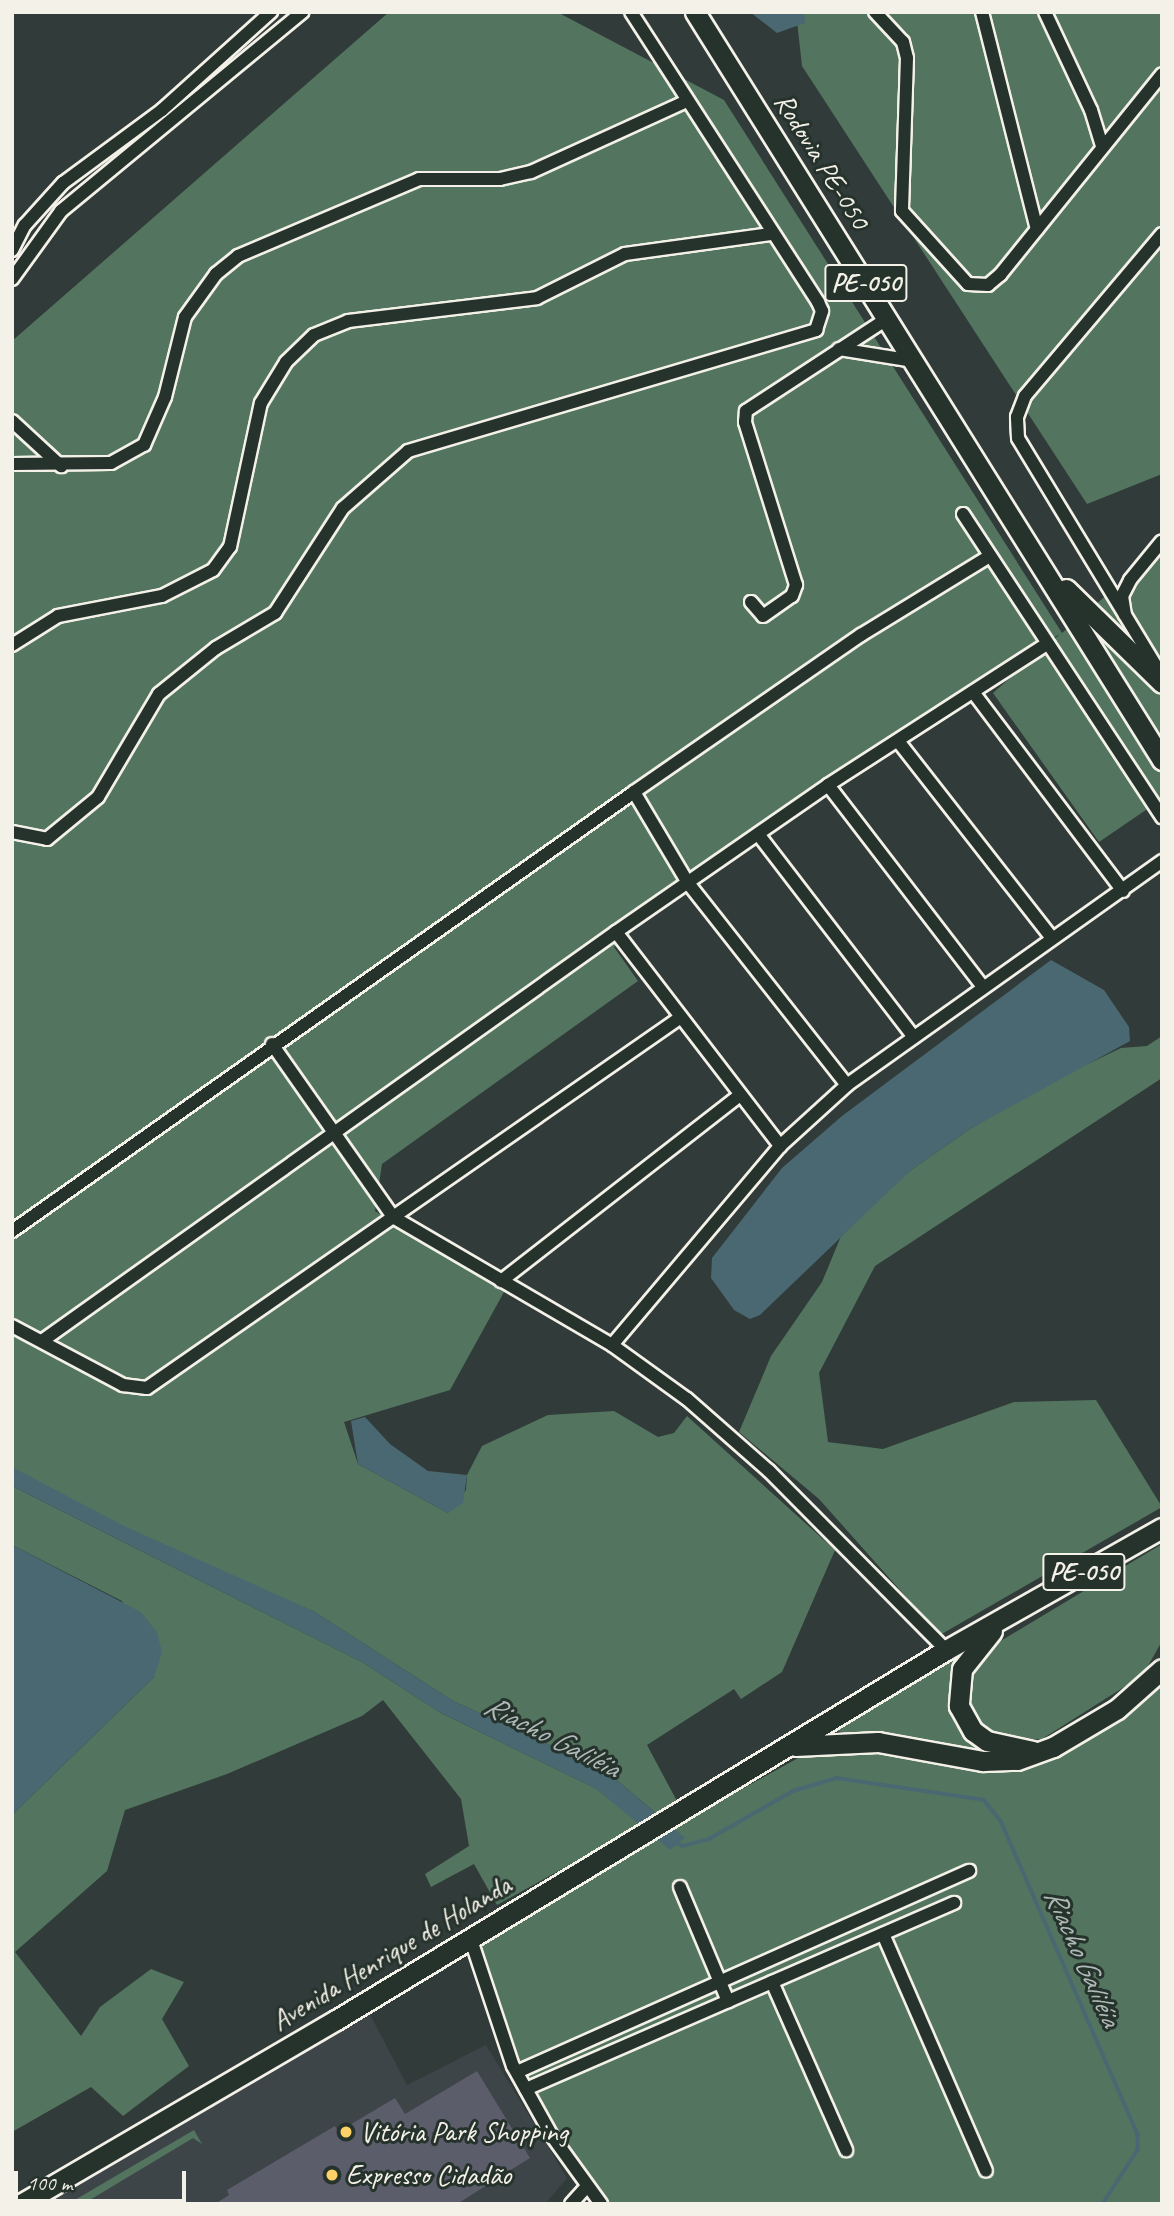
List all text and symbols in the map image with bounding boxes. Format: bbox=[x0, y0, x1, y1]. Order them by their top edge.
street label: Rodovia PE-050 bbox=[767, 87, 877, 235]
road number: PE-050 bbox=[824, 260, 908, 306]
road number: PE-050 bbox=[1042, 1550, 1126, 1595]
water label: Riacho Galiléia bbox=[478, 1687, 626, 1785]
street label: Avenida Henrique de Holanda bbox=[266, 1868, 516, 2038]
water label: Riacho Galiléia bbox=[1037, 1883, 1129, 2031]
place label: Vitória Park Shopping bbox=[360, 2115, 569, 2149]
marker: Vitória Park Shopping bbox=[338, 2124, 354, 2140]
scale bar bbox=[18, 2156, 189, 2200]
place label: Expresso Cidadão bbox=[346, 2158, 510, 2192]
marker: Expresso Cidadão bbox=[324, 2167, 340, 2183]
text: 100 m bbox=[27, 2170, 72, 2196]

